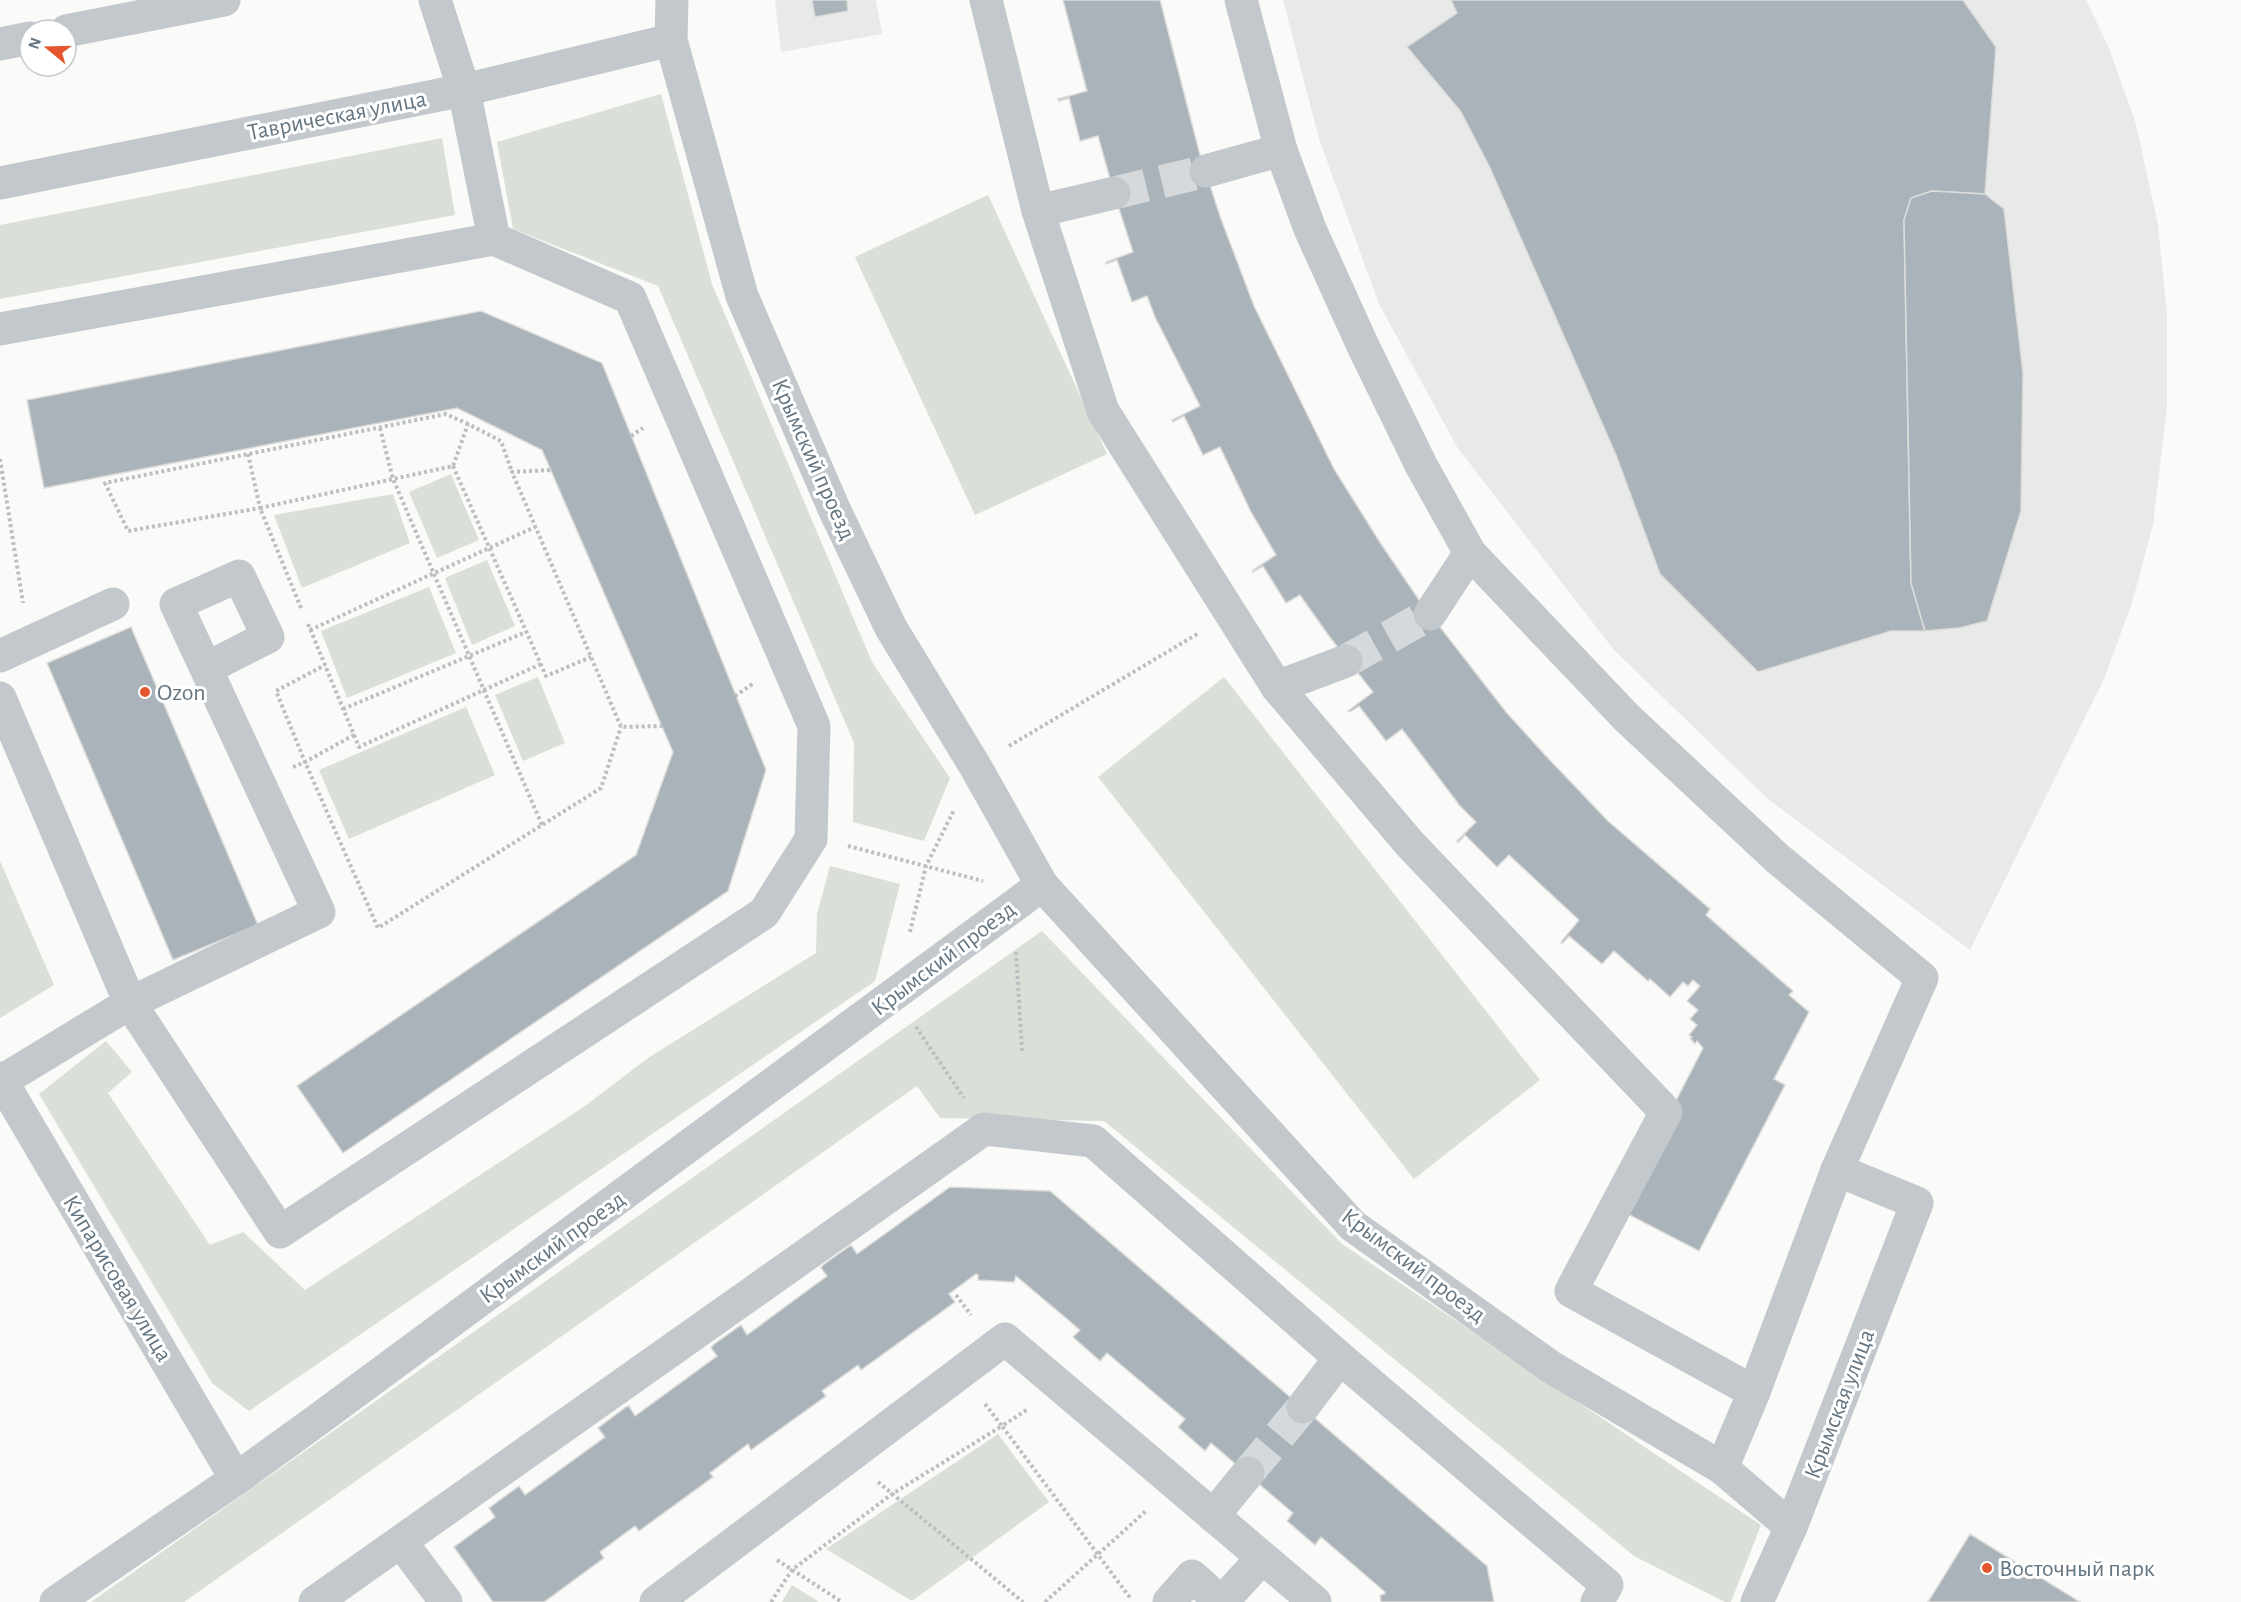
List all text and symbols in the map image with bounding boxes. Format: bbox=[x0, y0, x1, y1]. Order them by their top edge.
north arrow bbox=[18, 18, 78, 78]
text: N bbox=[25, 36, 44, 51]
street label: Таврическая улица bbox=[246, 87, 429, 145]
street label: Крымский проезд bbox=[767, 375, 859, 544]
place label: Ozon bbox=[157, 681, 206, 705]
marker: Ozon bbox=[138, 685, 152, 699]
street label: Крымский проезд bbox=[867, 897, 1020, 1021]
street label: Крымский проезд bbox=[475, 1187, 630, 1309]
street label: Кипарисовая улица bbox=[58, 1191, 176, 1366]
street label: Крымский проезд bbox=[1337, 1204, 1490, 1328]
street label: Крымская улица bbox=[1800, 1326, 1879, 1482]
place label: Восточный парк bbox=[1999, 1557, 2155, 1581]
marker: Восточный парк bbox=[1980, 1561, 1994, 1575]

